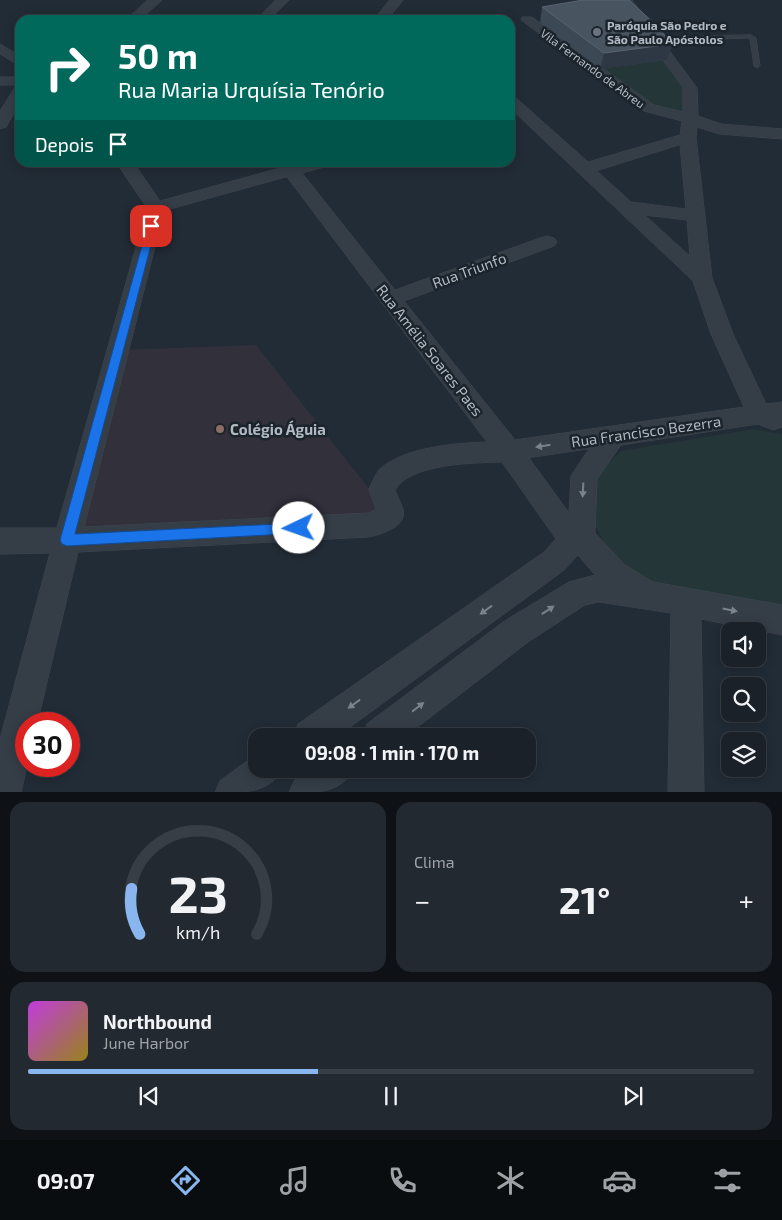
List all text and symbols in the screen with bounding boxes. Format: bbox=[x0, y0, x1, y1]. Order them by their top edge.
place label: Paróquia São Pedro e São Paulo Apóstolos bbox=[607, 18, 727, 46]
street label: Vila Fernando de Abreu bbox=[538, 25, 648, 111]
marker: Paróquia São Pedro e São Paulo Apóstolos bbox=[591, 26, 603, 38]
text: 50 m bbox=[118, 34, 198, 76]
icon: right bbox=[35, 35, 100, 100]
text: Rua Maria Urquísia Tenório bbox=[118, 76, 385, 102]
icon: arrive bbox=[104, 130, 132, 158]
text: Depois bbox=[35, 133, 94, 156]
pin bbox=[130, 205, 172, 247]
icon: arrive bbox=[137, 212, 165, 240]
street label: Rua Triunfo bbox=[430, 248, 508, 292]
street label: Rua Amélia Soares Paes bbox=[373, 281, 487, 419]
street label: Rua Francisco Bezerra bbox=[570, 412, 722, 450]
place label: Colégio Águia bbox=[230, 420, 326, 438]
marker: Colégio Águia bbox=[214, 423, 226, 435]
one-way arrow bbox=[535, 442, 551, 450]
one-way arrow bbox=[579, 483, 587, 499]
position arrow bbox=[272, 501, 324, 553]
one-way arrow bbox=[480, 604, 493, 615]
one-way arrow bbox=[542, 605, 555, 614]
one-way arrow bbox=[722, 606, 738, 614]
map controls bbox=[721, 622, 766, 777]
button: sound bbox=[721, 622, 766, 667]
button: search bbox=[721, 677, 766, 722]
one-way arrow bbox=[347, 699, 361, 709]
one-way arrow bbox=[411, 701, 424, 712]
speed limit sign: 30 bbox=[15, 712, 80, 777]
button: layers bbox=[721, 732, 766, 777]
text: 09:08 · 1 min · 170 m bbox=[305, 741, 479, 764]
text: Clima bbox=[414, 852, 455, 871]
text: 23 bbox=[168, 861, 228, 923]
text: 21° bbox=[559, 876, 610, 922]
text: − bbox=[414, 883, 430, 917]
text: + bbox=[739, 883, 754, 917]
text: km/h bbox=[176, 921, 220, 943]
text: Northbound bbox=[103, 1010, 212, 1033]
text: June Harbor bbox=[103, 1033, 190, 1052]
icon: previous bbox=[135, 1082, 163, 1110]
icon: pause bbox=[377, 1082, 405, 1110]
icon: next bbox=[619, 1082, 647, 1110]
icon: directions bbox=[168, 1163, 203, 1198]
icon: music bbox=[277, 1163, 312, 1198]
icon: phone bbox=[385, 1163, 420, 1198]
icon: climate bbox=[493, 1163, 528, 1198]
icon: car bbox=[602, 1163, 637, 1198]
icon: filters bbox=[710, 1163, 745, 1198]
text: 09:07 bbox=[37, 1167, 95, 1193]

